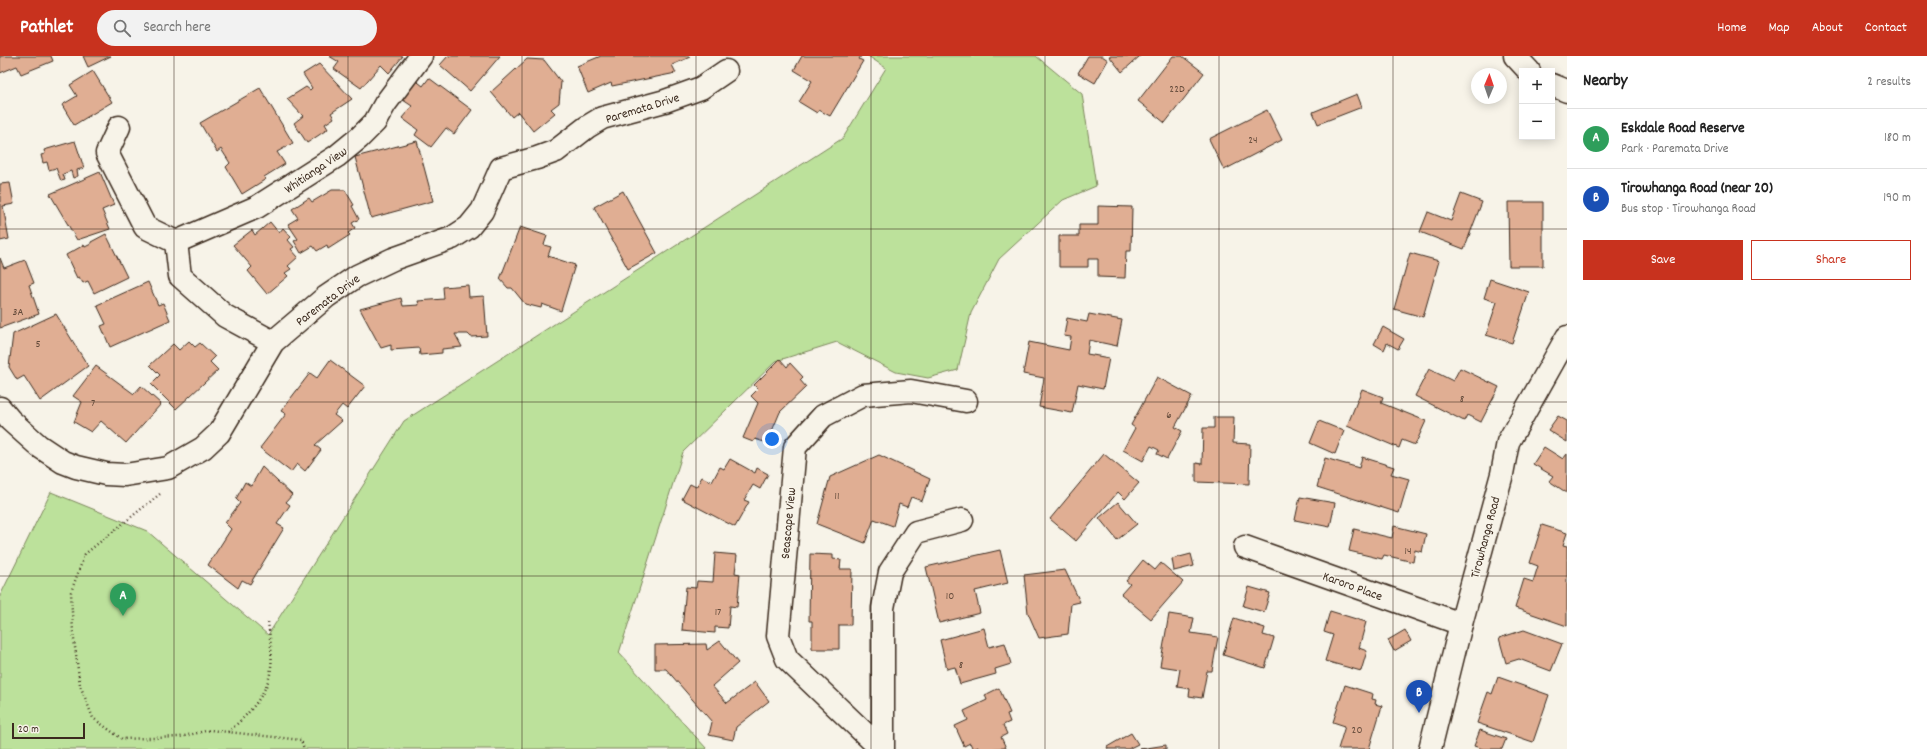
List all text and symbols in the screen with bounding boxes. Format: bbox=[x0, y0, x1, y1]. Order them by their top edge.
search box bbox=[97, 10, 377, 46]
text: Pathlet bbox=[20, 15, 73, 42]
icon: search bbox=[111, 17, 133, 39]
text: Search here bbox=[143, 17, 211, 39]
text: Home bbox=[1717, 18, 1746, 38]
text: Map bbox=[1768, 18, 1790, 38]
text: About bbox=[1812, 18, 1843, 38]
text: Contact bbox=[1865, 18, 1907, 38]
north arrow bbox=[1471, 68, 1507, 104]
map controls bbox=[1519, 68, 1555, 140]
button: + bbox=[1519, 68, 1555, 104]
text: Nearby bbox=[1583, 70, 1627, 94]
text: 2 results bbox=[1867, 73, 1911, 92]
house number: 22D bbox=[1169, 82, 1185, 98]
street label: Paremata Drive bbox=[603, 89, 682, 130]
button: − bbox=[1519, 104, 1555, 140]
text: Eskdale Road Reserve bbox=[1621, 118, 1745, 140]
text: A bbox=[1592, 129, 1600, 148]
text: 180 m bbox=[1884, 129, 1911, 148]
house number: 24 bbox=[1248, 133, 1258, 149]
text: Park · Paremata Drive bbox=[1621, 140, 1729, 159]
street label: Whitianga View bbox=[281, 143, 352, 199]
text: Tirowhanga Road (near 20) bbox=[1621, 178, 1773, 200]
text: B bbox=[1593, 189, 1599, 208]
text: 190 m bbox=[1883, 189, 1911, 208]
text: Bus stop · Tirowhanga Road bbox=[1621, 200, 1756, 219]
button: Save bbox=[1583, 240, 1743, 280]
button: Share bbox=[1751, 240, 1911, 280]
street label: Paremata Drive bbox=[292, 270, 365, 332]
house number: 3A bbox=[13, 305, 23, 321]
house number: 5 bbox=[35, 337, 41, 353]
house number: 8 bbox=[1460, 392, 1464, 408]
house number: 7 bbox=[91, 396, 95, 412]
house number: 6 bbox=[1166, 408, 1172, 424]
your location bbox=[762, 429, 782, 449]
street label: Seascape View bbox=[777, 487, 802, 560]
house number: 11 bbox=[835, 489, 839, 505]
street label: Tirowhanga Road bbox=[1466, 495, 1506, 581]
house number: 14 bbox=[1405, 544, 1411, 560]
street label: Karoro Place bbox=[1320, 568, 1385, 607]
pin: A bbox=[110, 583, 136, 616]
house number: 10 bbox=[946, 589, 954, 605]
house number: 17 bbox=[715, 605, 721, 621]
house number: 8 bbox=[959, 658, 963, 674]
pin: B bbox=[1406, 680, 1432, 713]
scale bar bbox=[12, 721, 85, 740]
text: 20 m bbox=[18, 722, 39, 738]
house number: 20 bbox=[1352, 723, 1362, 739]

